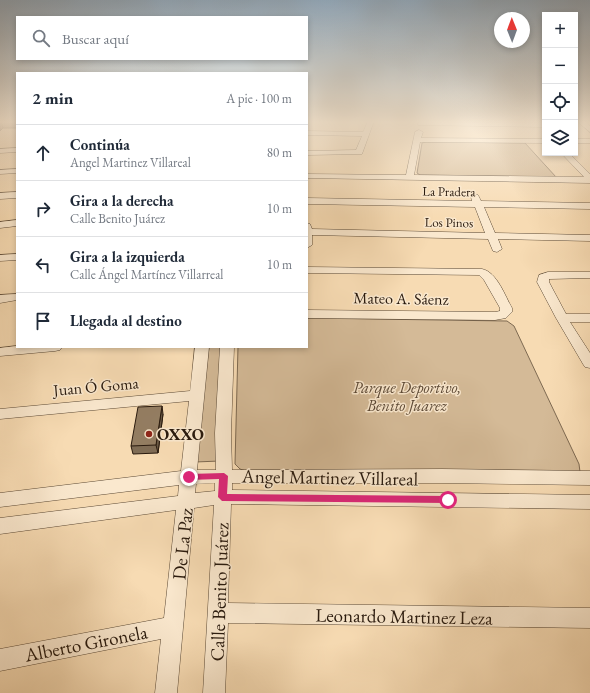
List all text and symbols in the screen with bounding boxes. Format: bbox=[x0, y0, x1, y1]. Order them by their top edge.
north arrow bbox=[494, 12, 530, 48]
map controls bbox=[542, 12, 578, 156]
button: + bbox=[542, 12, 578, 48]
search box bbox=[16, 16, 308, 60]
icon: search bbox=[30, 27, 52, 49]
text: Buscar aquí bbox=[62, 29, 129, 48]
button: − bbox=[542, 48, 578, 84]
button: locate bbox=[542, 84, 578, 120]
text: 2 min bbox=[32, 87, 73, 109]
text: A pie · 100 m bbox=[226, 90, 292, 107]
button: layers bbox=[542, 120, 578, 156]
text: Continúa bbox=[70, 135, 130, 154]
icon: ahead bbox=[32, 142, 54, 164]
text: 80 m bbox=[267, 144, 292, 161]
text: Angel Martinez Villareal bbox=[70, 154, 191, 171]
street label: La Pradera bbox=[422, 183, 477, 200]
text: Gira a la derecha bbox=[70, 191, 174, 210]
icon: right bbox=[32, 198, 54, 220]
text: 10 m bbox=[267, 200, 292, 217]
text: Calle Benito Juárez bbox=[70, 210, 165, 227]
street label: Los Pinos bbox=[425, 214, 473, 231]
text: Gira a la izquierda bbox=[70, 247, 185, 266]
icon: left bbox=[32, 254, 54, 276]
text: 10 m bbox=[267, 256, 292, 273]
text: Calle Ángel Martínez Villarreal bbox=[70, 266, 223, 283]
street label: Mateo A. Sáenz bbox=[353, 287, 449, 310]
icon: arrive bbox=[32, 310, 54, 332]
text: Llegada al destino bbox=[70, 311, 182, 330]
street label: Juan Ó Goma bbox=[50, 372, 140, 401]
park label: Parque Deportivo, Benito Juarez bbox=[353, 377, 461, 416]
place label: OXXO bbox=[157, 424, 204, 445]
marker: OXXO bbox=[144, 429, 154, 439]
street label: Angel Martinez Villareal bbox=[241, 463, 419, 492]
route end bbox=[180, 468, 198, 486]
route start bbox=[439, 491, 457, 509]
street label: De La Paz bbox=[166, 506, 199, 581]
street label: Calle Benito Juárez bbox=[205, 521, 234, 662]
street label: Leonardo Martinez Leza bbox=[315, 602, 493, 631]
street label: Alberto Gironela bbox=[22, 619, 150, 668]

